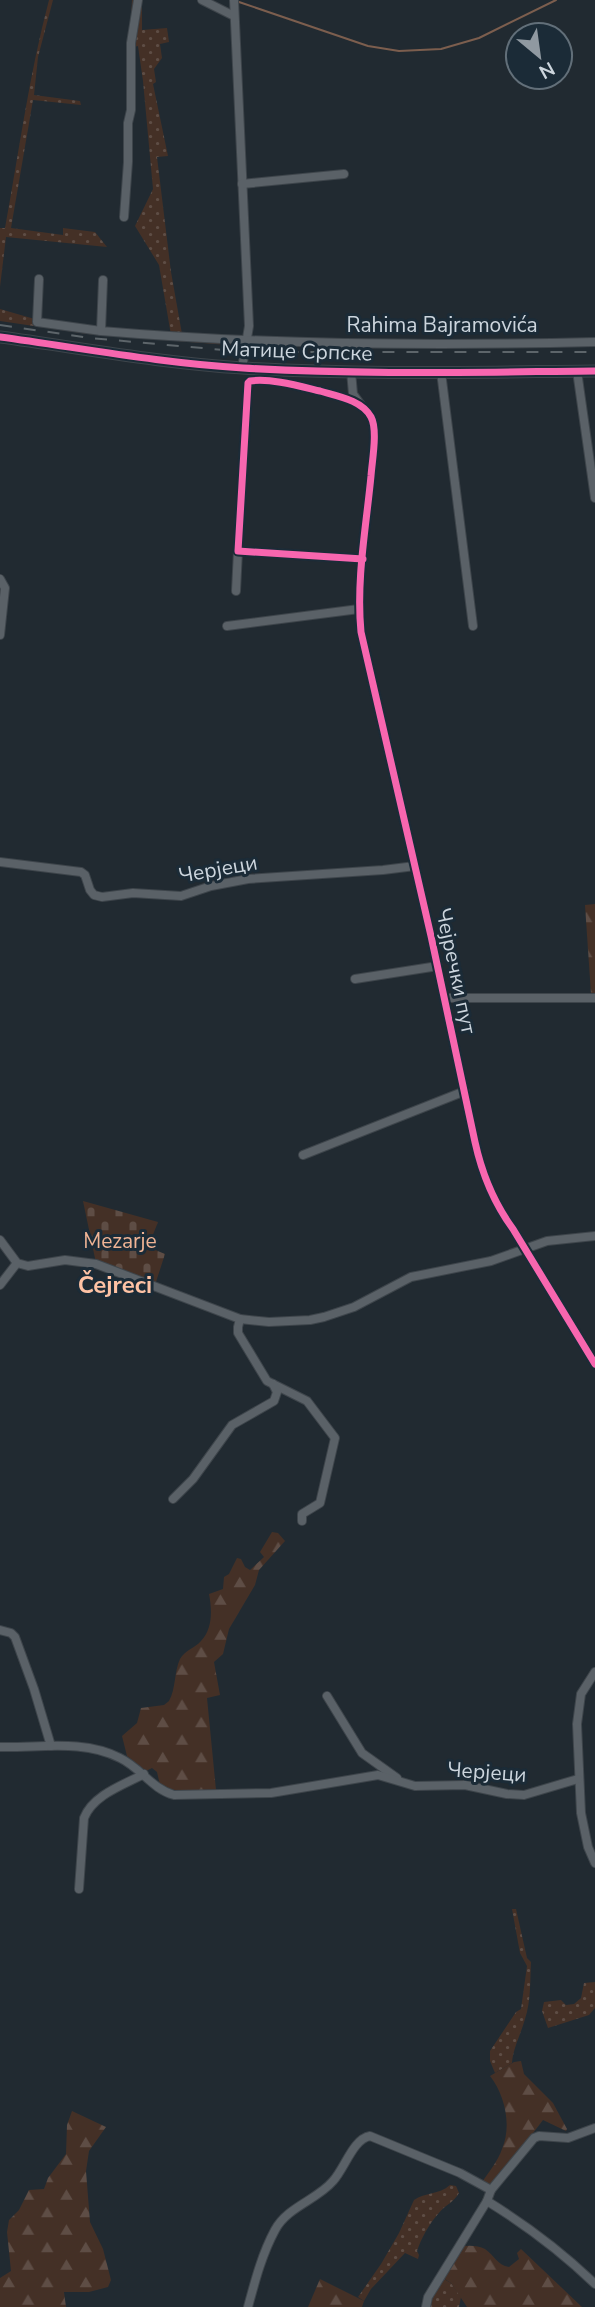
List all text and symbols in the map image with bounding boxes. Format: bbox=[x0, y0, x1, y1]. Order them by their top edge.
north arrow bbox=[504, 21, 574, 91]
text: N bbox=[534, 55, 559, 85]
street label: Rahima Bajramovića bbox=[346, 311, 538, 339]
street label: Матице Српске bbox=[221, 334, 373, 368]
street label: Черјеци bbox=[176, 848, 260, 890]
street label: Чејречки пут bbox=[429, 906, 483, 1037]
park label: Mezarje bbox=[83, 1227, 157, 1255]
district label: Čejreci bbox=[78, 1269, 152, 1301]
street label: Черјеци bbox=[446, 1755, 528, 1789]

